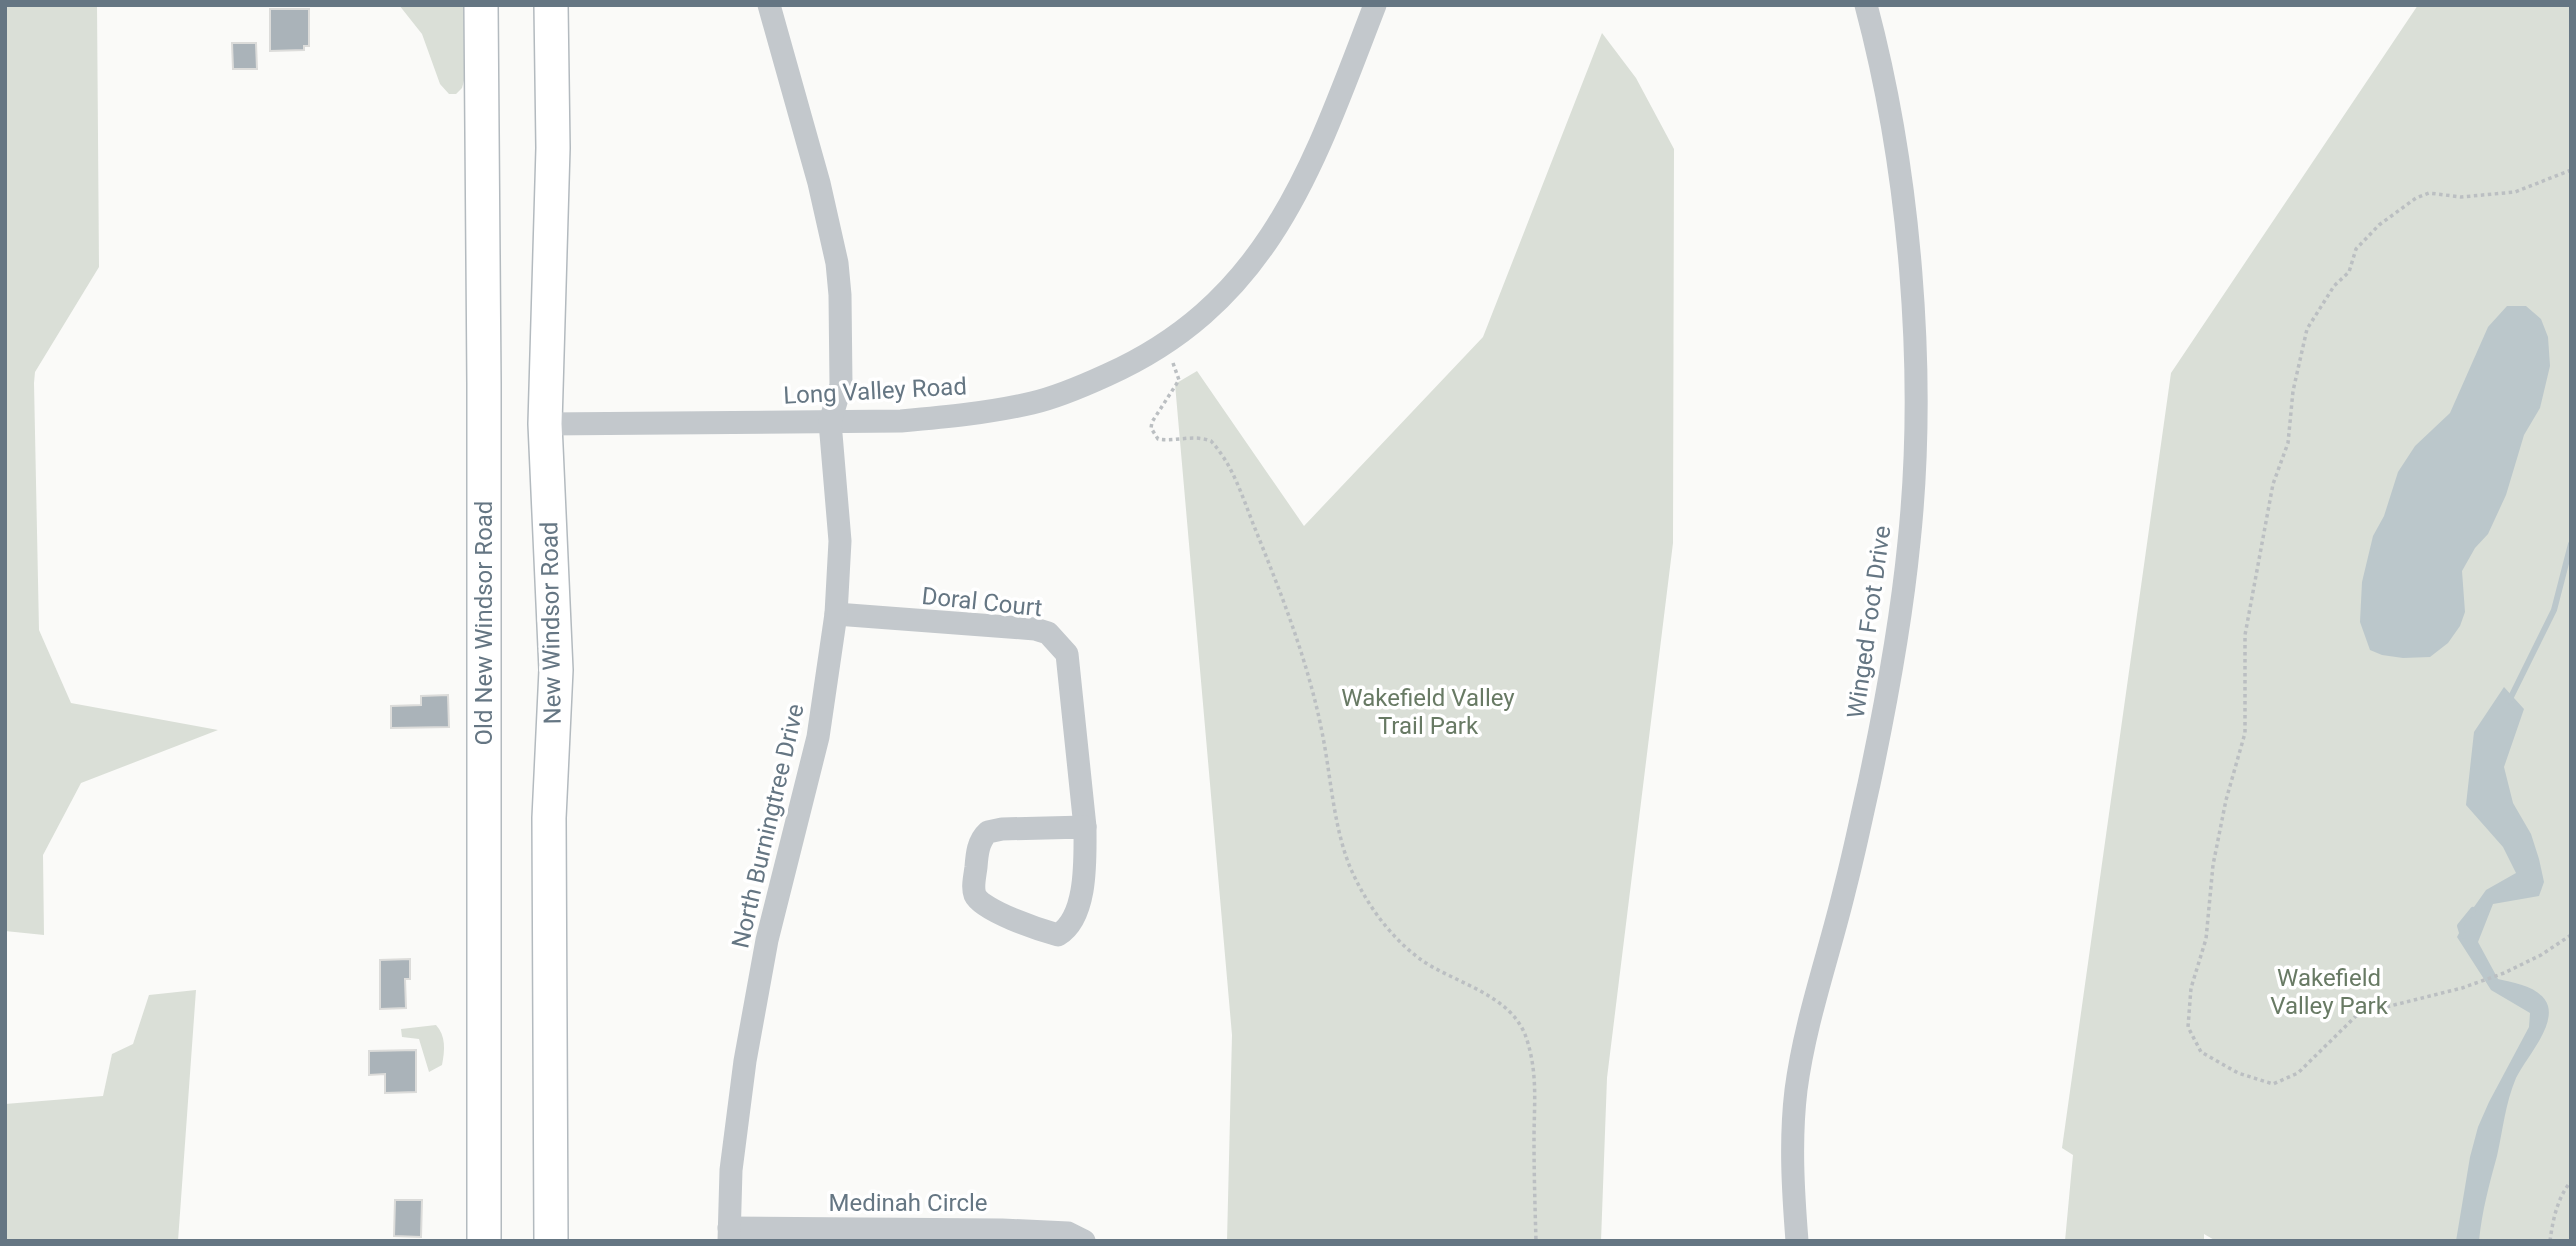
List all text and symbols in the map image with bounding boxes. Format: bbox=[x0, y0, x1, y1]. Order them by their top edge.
street label: Long Valley Road bbox=[783, 372, 967, 410]
street label: Old New Windsor Road bbox=[470, 501, 498, 745]
street label: New Windsor Road bbox=[535, 521, 567, 725]
street label: Winged Foot Drive bbox=[1842, 524, 1896, 720]
street label: Doral Court bbox=[920, 582, 1044, 622]
park label: Wakefield Valley Trail Park bbox=[1341, 684, 1515, 740]
street label: North Burningtree Drive bbox=[726, 701, 810, 951]
park label: Wakefield Valley Park bbox=[2270, 964, 2389, 1020]
street label: Medinah Circle bbox=[828, 1189, 988, 1217]

